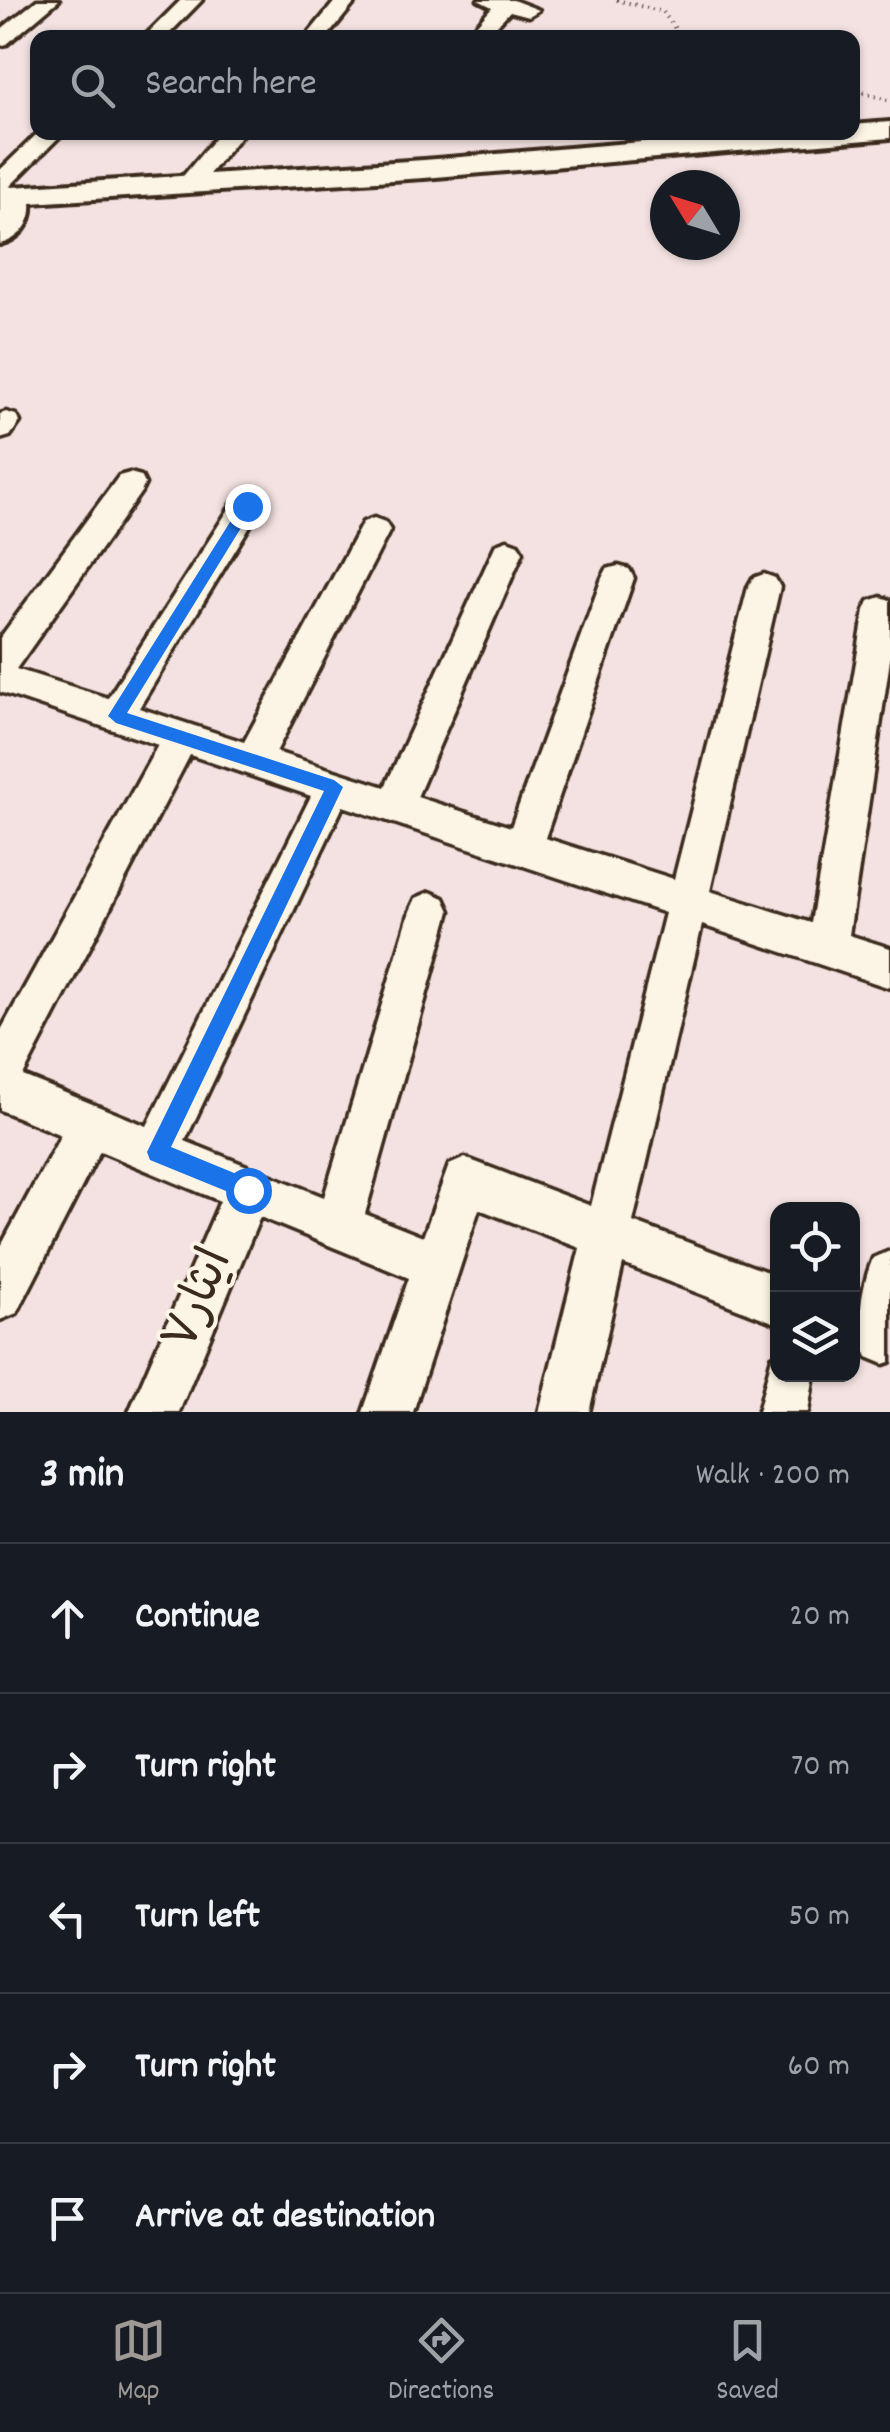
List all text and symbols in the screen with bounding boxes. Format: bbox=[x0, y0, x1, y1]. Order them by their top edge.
search box bbox=[30, 30, 860, 140]
icon: search bbox=[65, 58, 120, 113]
text: Search here bbox=[145, 58, 317, 113]
north arrow bbox=[650, 170, 740, 260]
route end bbox=[225, 484, 271, 530]
route start bbox=[226, 1168, 272, 1214]
map controls bbox=[770, 1202, 860, 1382]
button: locate bbox=[770, 1202, 860, 1292]
street label: ایثار۷ bbox=[149, 1239, 253, 1363]
button: layers bbox=[770, 1292, 860, 1382]
text: 3 min bbox=[40, 1447, 124, 1507]
text: Walk · 200 m bbox=[696, 1454, 850, 1500]
icon: ahead bbox=[40, 1591, 95, 1646]
text: Continue bbox=[135, 1591, 260, 1646]
text: 20 m bbox=[789, 1595, 850, 1641]
icon: right bbox=[40, 1741, 95, 1796]
text: Turn right bbox=[135, 1741, 276, 1796]
text: 70 m bbox=[791, 1745, 850, 1791]
icon: left bbox=[40, 1891, 95, 1946]
text: Turn left bbox=[135, 1891, 260, 1946]
text: 50 m bbox=[788, 1895, 850, 1941]
icon: right bbox=[40, 2041, 95, 2096]
text: Turn right bbox=[135, 2041, 276, 2096]
text: 60 m bbox=[788, 2045, 850, 2091]
icon: arrive bbox=[40, 2191, 95, 2246]
text: Arrive at destination bbox=[135, 2191, 435, 2246]
tab: Map bbox=[111, 2313, 166, 2413]
tab: Directions bbox=[388, 2313, 494, 2413]
tab: Saved bbox=[716, 2313, 779, 2413]

